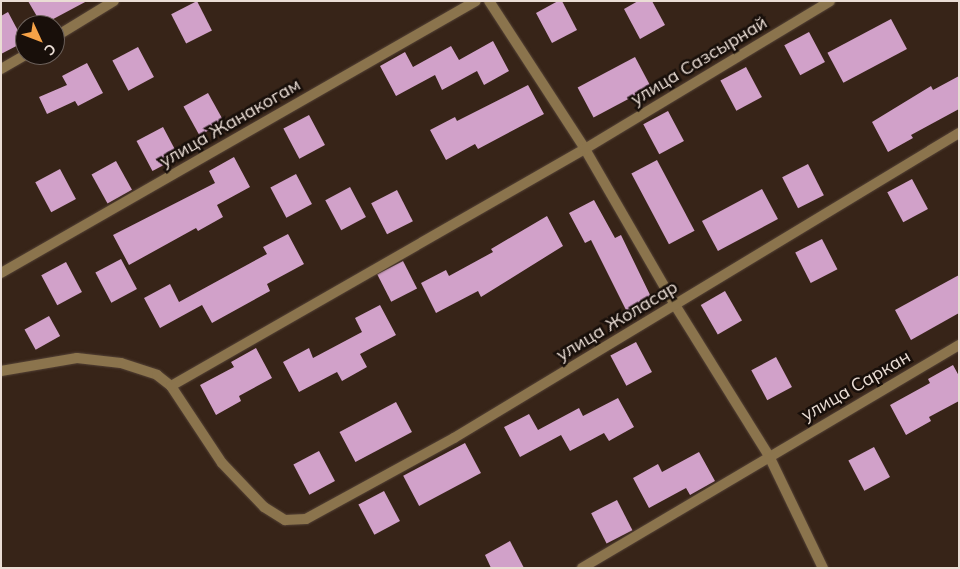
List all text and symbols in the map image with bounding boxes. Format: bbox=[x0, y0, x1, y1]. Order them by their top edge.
street label: улица Сазсырнай bbox=[627, 12, 771, 110]
north arrow bbox=[15, 15, 65, 65]
text: С bbox=[40, 40, 60, 59]
street label: улица Жанакогам bbox=[156, 74, 304, 172]
street label: улица Жоласар bbox=[552, 276, 682, 366]
street label: улица Саркан bbox=[797, 346, 915, 426]

